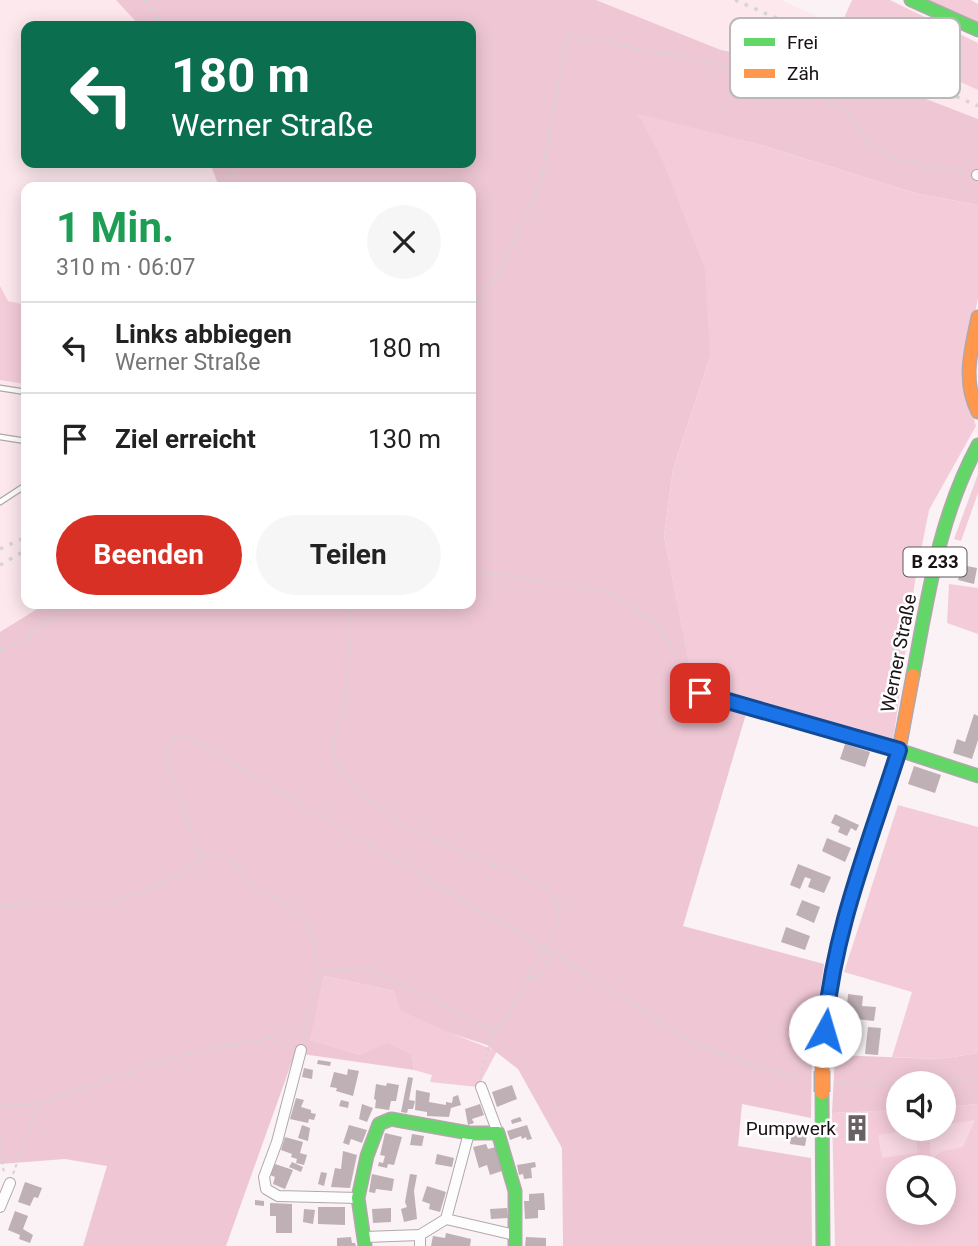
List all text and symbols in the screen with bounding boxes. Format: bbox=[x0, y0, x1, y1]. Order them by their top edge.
legend bbox=[730, 18, 960, 98]
text: Frei bbox=[787, 31, 818, 54]
text: 180 m bbox=[171, 47, 310, 104]
icon: left bbox=[56, 49, 147, 140]
text: Zäh bbox=[787, 62, 819, 85]
text: Werner Straße bbox=[171, 106, 373, 144]
text: 1 Min. bbox=[56, 203, 174, 252]
button: close bbox=[367, 205, 441, 279]
text: 310 m · 06:07 bbox=[56, 254, 195, 281]
text: Links abbiegen bbox=[115, 319, 292, 349]
icon: left bbox=[56, 329, 94, 367]
text: 180 m bbox=[368, 333, 441, 363]
text: Werner Straße bbox=[115, 349, 260, 376]
icon: arrive bbox=[56, 420, 94, 458]
text: Ziel erreicht bbox=[115, 424, 256, 454]
text: 130 m bbox=[368, 424, 441, 454]
button: Beenden bbox=[56, 515, 242, 595]
button: Teilen bbox=[256, 515, 441, 595]
road number: B 233 bbox=[904, 548, 967, 576]
street label: Werner Straße bbox=[876, 592, 921, 714]
pin bbox=[670, 663, 730, 723]
icon: arrive bbox=[681, 674, 719, 712]
position arrow bbox=[788, 994, 862, 1068]
map controls bbox=[886, 1071, 956, 1225]
button: sound bbox=[886, 1071, 956, 1141]
building icon: Pumpwerk bbox=[842, 1113, 872, 1143]
place label: Pumpwerk bbox=[746, 1117, 836, 1140]
button: search bbox=[886, 1155, 956, 1225]

